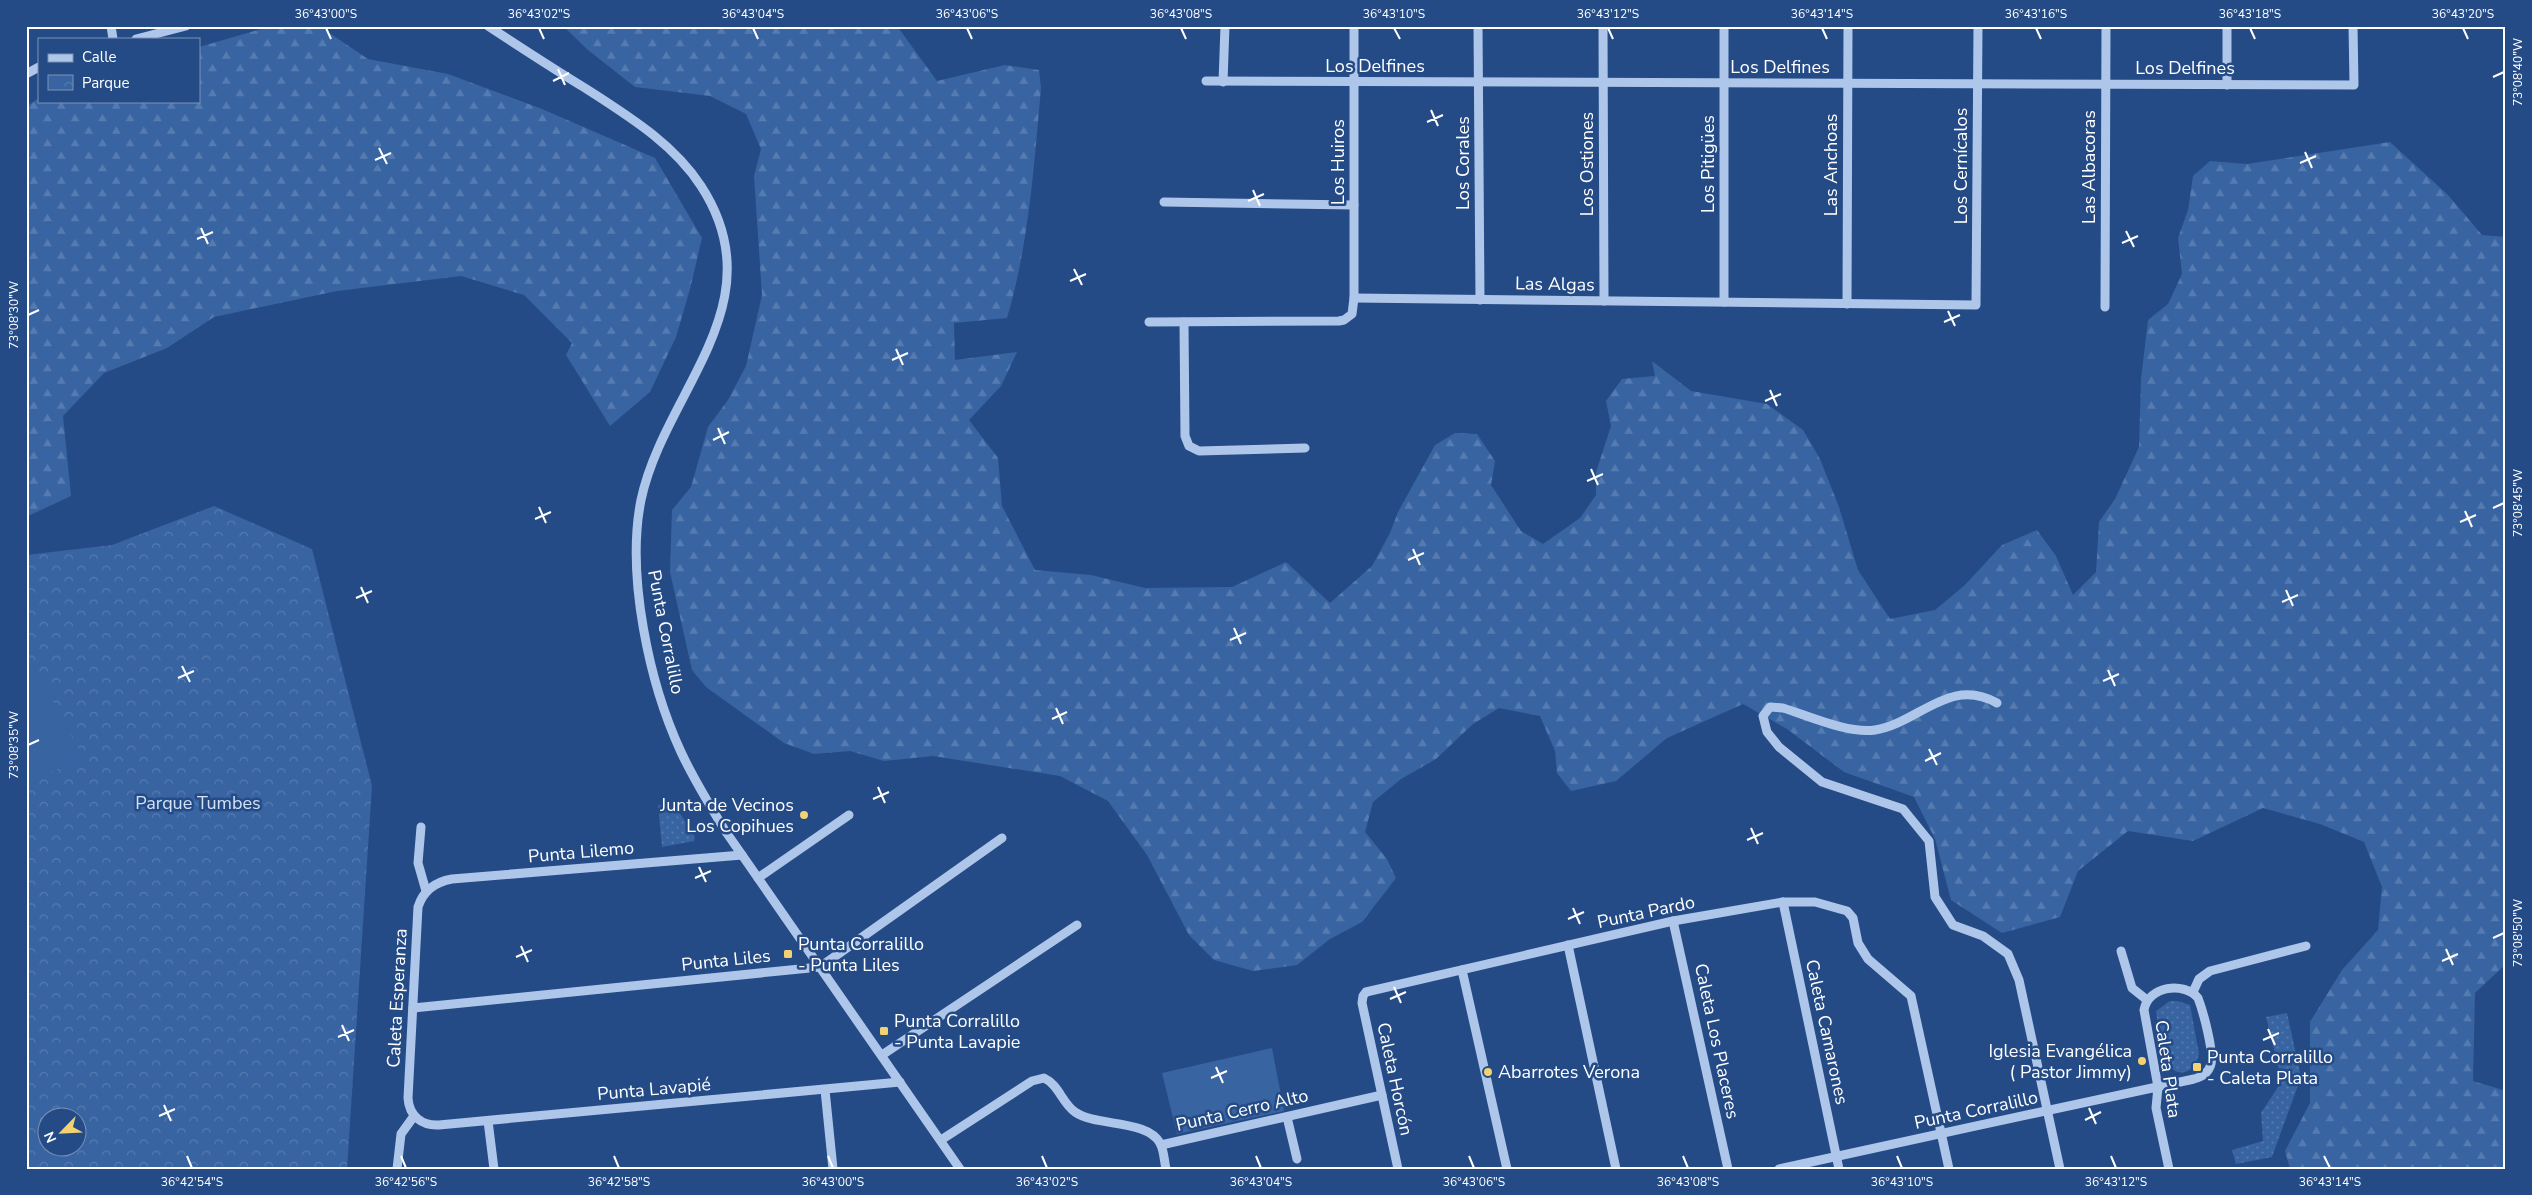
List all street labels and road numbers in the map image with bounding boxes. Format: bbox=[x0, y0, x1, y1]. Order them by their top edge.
street label: Los Delfines bbox=[1325, 54, 1425, 78]
street label: Los Delfines bbox=[1730, 55, 1830, 79]
street label: Los Delfines bbox=[2135, 56, 2235, 80]
street label: Los Cernícalos bbox=[1949, 108, 1973, 224]
street label: Las Albacoras bbox=[2077, 110, 2101, 224]
street label: Los Ostiones bbox=[1575, 112, 1599, 216]
street label: Las Anchoas bbox=[1819, 114, 1843, 216]
street label: Los Pitigües bbox=[1696, 115, 1720, 213]
street label: Los Corales bbox=[1451, 116, 1475, 210]
street label: Los Huiros bbox=[1326, 119, 1350, 205]
street label: Las Algas bbox=[1515, 271, 1595, 297]
street label: Punta Corralillo bbox=[642, 568, 690, 696]
street label: Punta Lilemo bbox=[527, 835, 635, 869]
street label: Punta Pardo bbox=[1595, 890, 1697, 934]
street label: Caleta Esperanza bbox=[381, 928, 413, 1068]
street label: Punta Liles bbox=[680, 943, 772, 977]
street label: Caleta Camarones bbox=[1800, 957, 1854, 1107]
street label: Caleta Los Placeres bbox=[1689, 961, 1745, 1121]
street label: Caleta Plata bbox=[2149, 1018, 2187, 1120]
street label: Caleta Horcón bbox=[1371, 1020, 1419, 1138]
street label: Punta Lavapié bbox=[596, 1072, 712, 1106]
street label: Punta Cerro Alto bbox=[1174, 1083, 1310, 1137]
street label: Punta Corralillo bbox=[1912, 1085, 2040, 1135]

